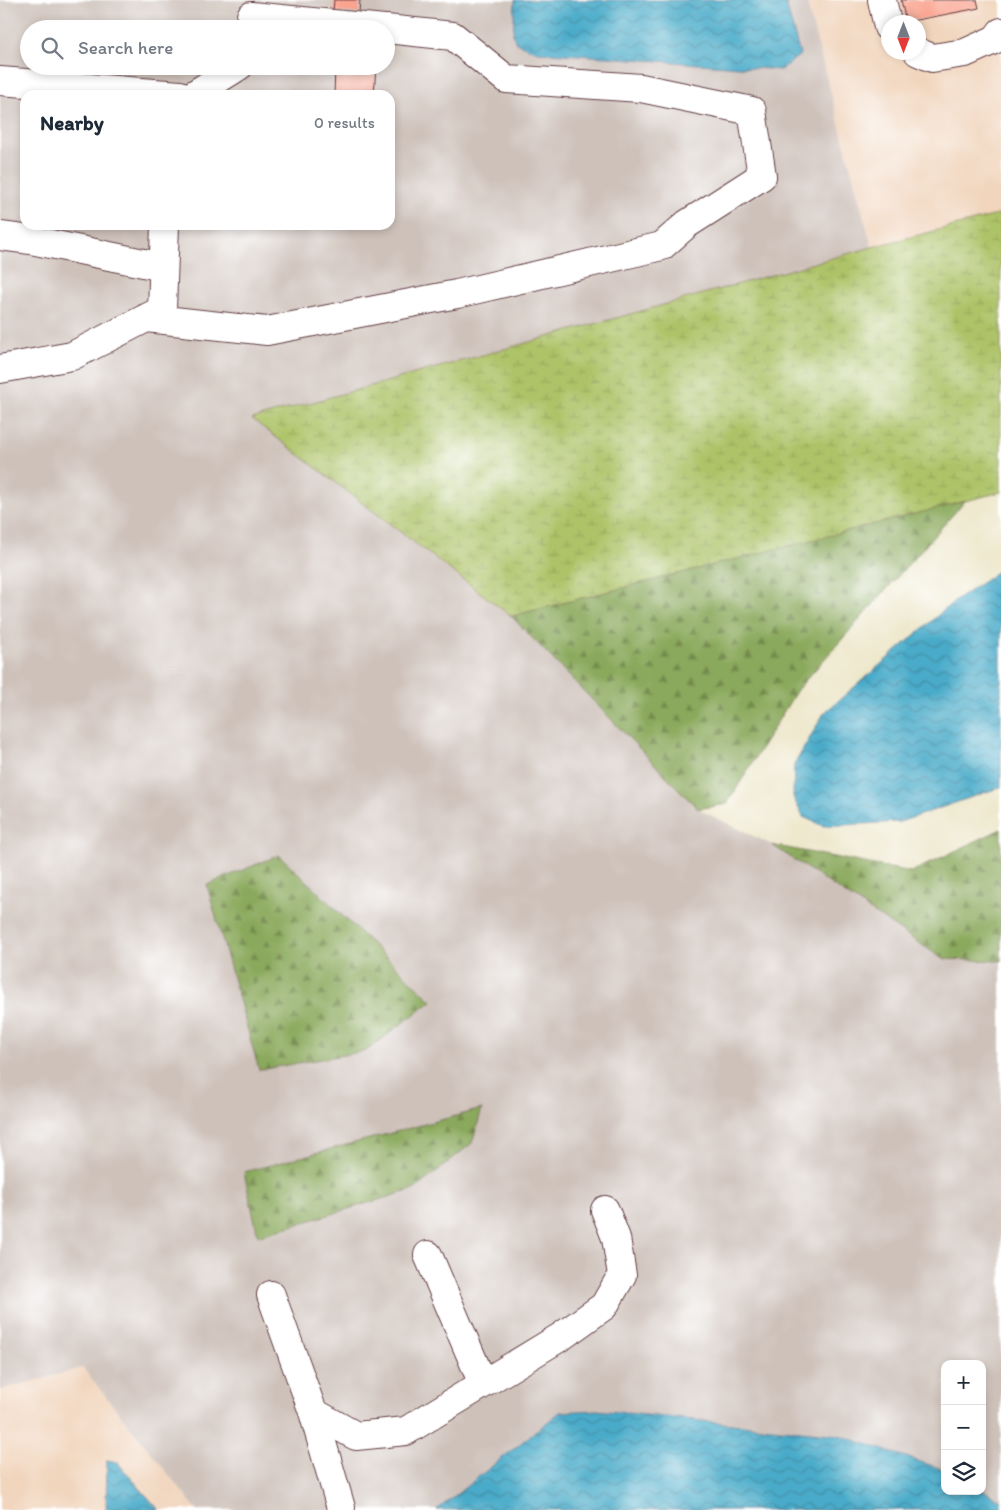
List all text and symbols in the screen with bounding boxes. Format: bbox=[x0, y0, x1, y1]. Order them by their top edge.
north arrow bbox=[881, 15, 926, 60]
search box bbox=[20, 20, 395, 75]
icon: search bbox=[38, 34, 66, 62]
text: Search here bbox=[78, 36, 173, 59]
text: Nearby bbox=[40, 110, 104, 135]
text: 0 results bbox=[314, 113, 375, 132]
map controls bbox=[941, 1360, 986, 1495]
button: + bbox=[941, 1360, 986, 1405]
button: − bbox=[941, 1405, 986, 1450]
button: layers bbox=[941, 1450, 986, 1495]

